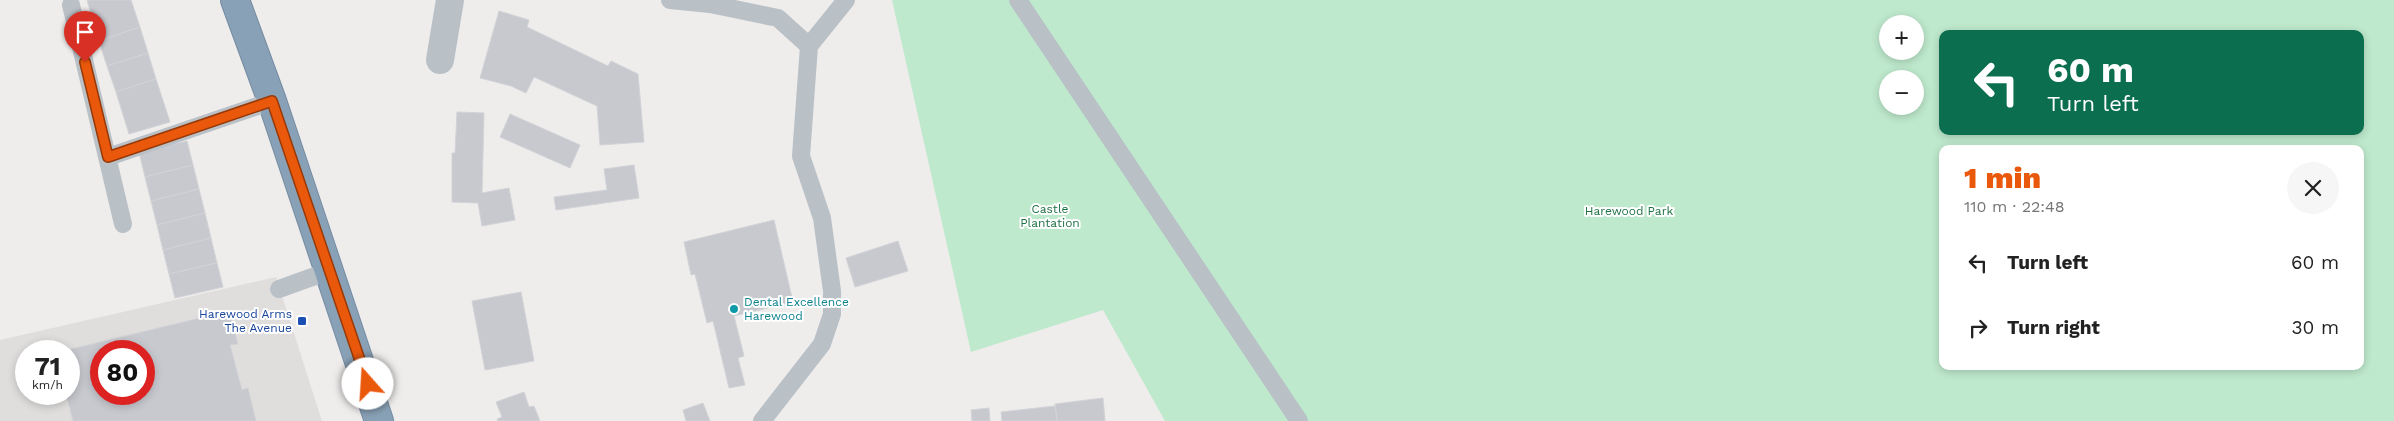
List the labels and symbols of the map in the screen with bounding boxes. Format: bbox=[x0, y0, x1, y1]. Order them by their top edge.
pin bbox=[64, 11, 106, 62]
park label: Castle Plantation bbox=[1020, 202, 1080, 230]
park label: Harewood Park bbox=[1585, 204, 1674, 218]
place label: Dental Excellence Harewood bbox=[744, 295, 849, 323]
marker: Dental Excellence Harewood bbox=[728, 303, 740, 315]
place label: Harewood Arms The Avenue bbox=[199, 307, 292, 335]
marker: Harewood Arms The Avenue bbox=[296, 315, 308, 327]
speed limit sign: 80 bbox=[90, 340, 155, 405]
position arrow bbox=[341, 357, 393, 409]

